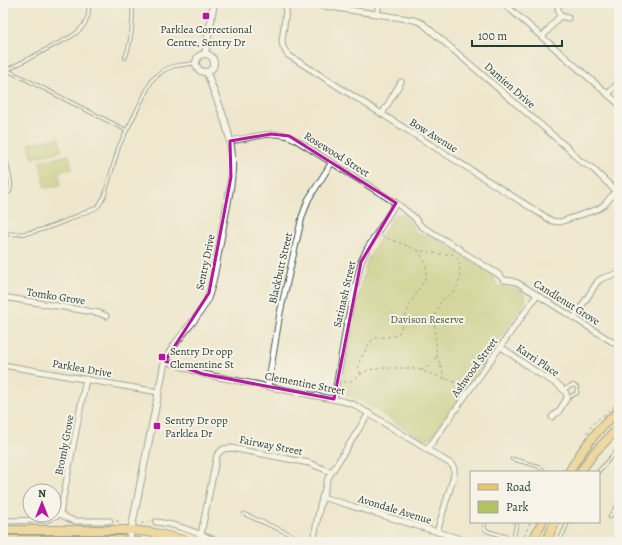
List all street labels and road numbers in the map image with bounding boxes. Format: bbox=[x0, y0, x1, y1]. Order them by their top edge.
street label: Damien Drive bbox=[481, 59, 538, 112]
street label: Bow Avenue bbox=[407, 115, 461, 156]
street label: Rosewood Street bbox=[301, 128, 373, 181]
street label: Blackbutt Street bbox=[265, 231, 296, 305]
street label: Sentry Drive bbox=[192, 233, 219, 291]
street label: Satinash Street bbox=[330, 259, 360, 329]
street label: Candlenut Grove bbox=[531, 276, 603, 329]
street label: Tomko Grove bbox=[26, 284, 86, 309]
street label: Ashwood Street bbox=[447, 334, 501, 401]
street label: Karri Place bbox=[513, 341, 562, 380]
street label: Parklea Drive bbox=[51, 356, 113, 381]
street label: Clementine Street bbox=[263, 368, 347, 399]
street label: Bromly Grove bbox=[51, 414, 78, 477]
street label: Fairway Street bbox=[238, 432, 304, 459]
street label: Avondale Avenue bbox=[355, 491, 433, 528]

